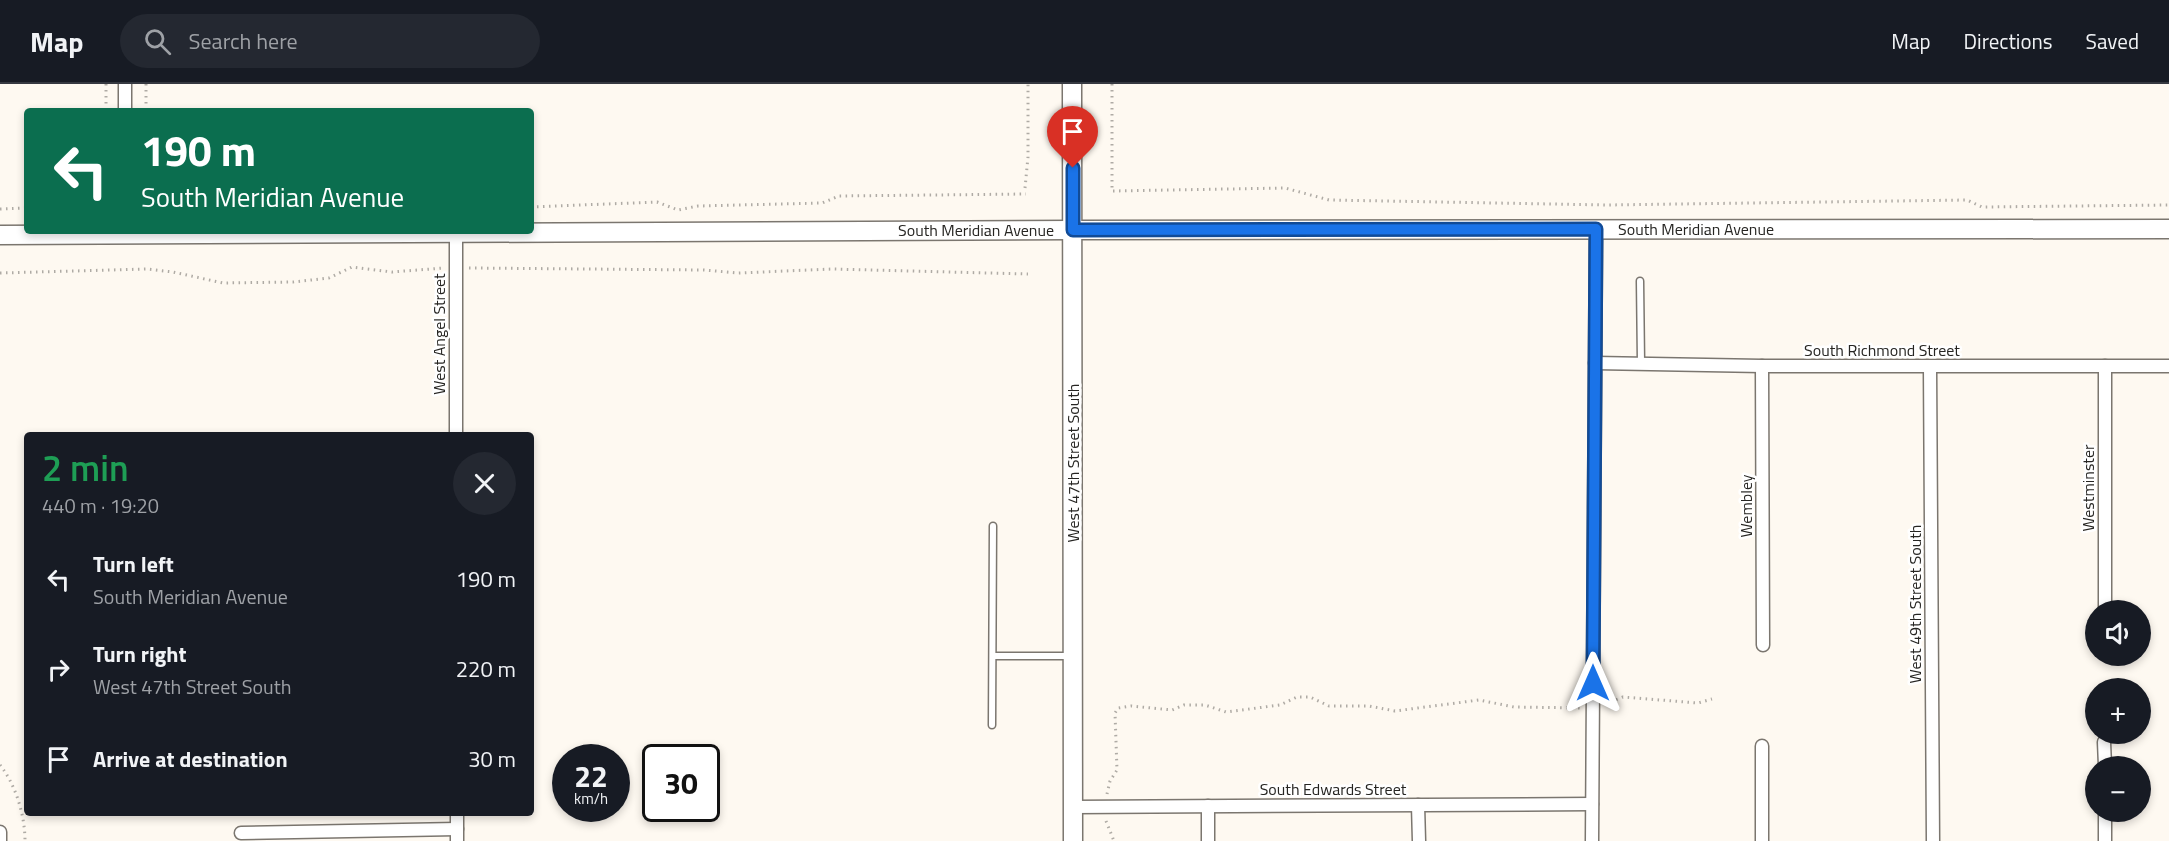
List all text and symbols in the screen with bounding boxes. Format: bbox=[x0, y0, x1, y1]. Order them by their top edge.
search box bbox=[120, 14, 540, 68]
text: Map bbox=[30, 20, 84, 63]
text: Search here bbox=[189, 24, 298, 58]
icon: search bbox=[141, 25, 174, 58]
text: Map bbox=[1891, 25, 1931, 57]
text: Directions bbox=[1964, 25, 2053, 57]
text: Saved bbox=[2086, 25, 2139, 57]
pin bbox=[1047, 106, 1098, 168]
icon: arrive bbox=[1056, 115, 1089, 148]
text: 190 m bbox=[141, 118, 256, 182]
icon: left bbox=[42, 132, 120, 210]
text: South Meridian Avenue bbox=[141, 176, 404, 217]
street label: South Meridian Avenue bbox=[1618, 217, 1774, 241]
street label: South Meridian Avenue bbox=[898, 218, 1054, 242]
street label: West Angel Street bbox=[427, 273, 451, 395]
street label: South Richmond Street bbox=[1804, 338, 1960, 362]
street label: West 47th Street South bbox=[1061, 384, 1085, 542]
text: 2 min bbox=[42, 440, 129, 495]
street label: Westminster bbox=[2076, 444, 2100, 532]
button: close bbox=[453, 452, 516, 515]
street label: Wembley bbox=[1734, 474, 1758, 538]
text: 440 m · 19:20 bbox=[42, 490, 159, 521]
street label: West 49th Street South bbox=[1903, 525, 1927, 683]
text: Turn left bbox=[93, 547, 174, 581]
text: 190 m bbox=[456, 562, 516, 596]
icon: left bbox=[42, 563, 75, 596]
text: South Meridian Avenue bbox=[93, 581, 288, 612]
map controls bbox=[2085, 600, 2151, 822]
button: sound bbox=[2085, 600, 2151, 666]
text: Turn right bbox=[93, 637, 187, 671]
position arrow bbox=[1561, 651, 1625, 715]
text: 220 m bbox=[456, 652, 516, 686]
icon: right bbox=[42, 653, 75, 686]
text: West 47th Street South bbox=[93, 671, 291, 702]
button: + bbox=[2085, 678, 2151, 744]
text: Arrive at destination bbox=[93, 742, 288, 776]
text: 30 m bbox=[468, 742, 516, 776]
icon: arrive bbox=[42, 743, 75, 776]
speed limit sign: 30 bbox=[642, 744, 720, 822]
text: 22 bbox=[574, 753, 608, 799]
button: − bbox=[2085, 756, 2151, 822]
street label: South Edwards Street bbox=[1260, 777, 1407, 801]
text: km/h bbox=[574, 787, 608, 810]

